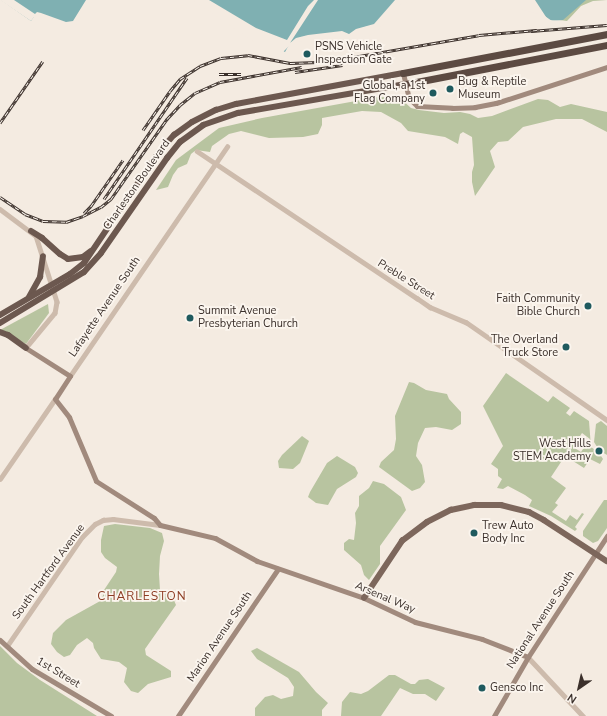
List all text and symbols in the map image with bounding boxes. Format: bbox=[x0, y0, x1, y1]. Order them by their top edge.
place label: PSNS Vehicle Inspection Gate bbox=[315, 41, 392, 67]
marker: PSNS Vehicle Inspection Gate bbox=[302, 49, 312, 59]
place label: Bug & Reptile Museum bbox=[458, 76, 526, 102]
place label: Global, a 1st Flag Company bbox=[354, 80, 425, 106]
marker: Bug & Reptile Museum bbox=[445, 84, 455, 94]
marker: Global, a 1st Flag Company bbox=[428, 88, 438, 98]
street label: Charleston Boulevard bbox=[101, 137, 173, 233]
street label: Lafayette Avenue South bbox=[66, 254, 144, 360]
street label: Preble Street bbox=[375, 257, 437, 303]
place label: Faith Community Bible Church bbox=[496, 293, 580, 319]
marker: Faith Community Bible Church bbox=[583, 301, 593, 311]
place label: Summit Avenue Presbyterian Church bbox=[198, 305, 298, 331]
marker: Summit Avenue Presbyterian Church bbox=[185, 313, 195, 323]
place label: The Overland Truck Store bbox=[491, 334, 558, 360]
marker: The Overland Truck Store bbox=[561, 342, 571, 352]
place label: West Hills STEM Academy bbox=[513, 438, 591, 464]
marker: West Hills STEM Academy bbox=[594, 446, 604, 456]
place label: Trew Auto Body Inc bbox=[482, 520, 534, 546]
street label: South Hartford Avenue bbox=[10, 522, 88, 622]
marker: Trew Auto Body Inc bbox=[469, 528, 479, 538]
street label: National Avenue South bbox=[504, 569, 578, 671]
street label: Arsenal Way bbox=[353, 579, 417, 617]
street label: Marion Avenue South bbox=[185, 589, 255, 685]
district label: CHARLESTON bbox=[97, 590, 187, 604]
street label: 1st Street bbox=[34, 655, 82, 691]
north arrow bbox=[559, 668, 599, 708]
place label: Gensco Inc bbox=[490, 681, 543, 695]
marker: Gensco Inc bbox=[477, 683, 487, 693]
text: N bbox=[564, 690, 580, 707]

